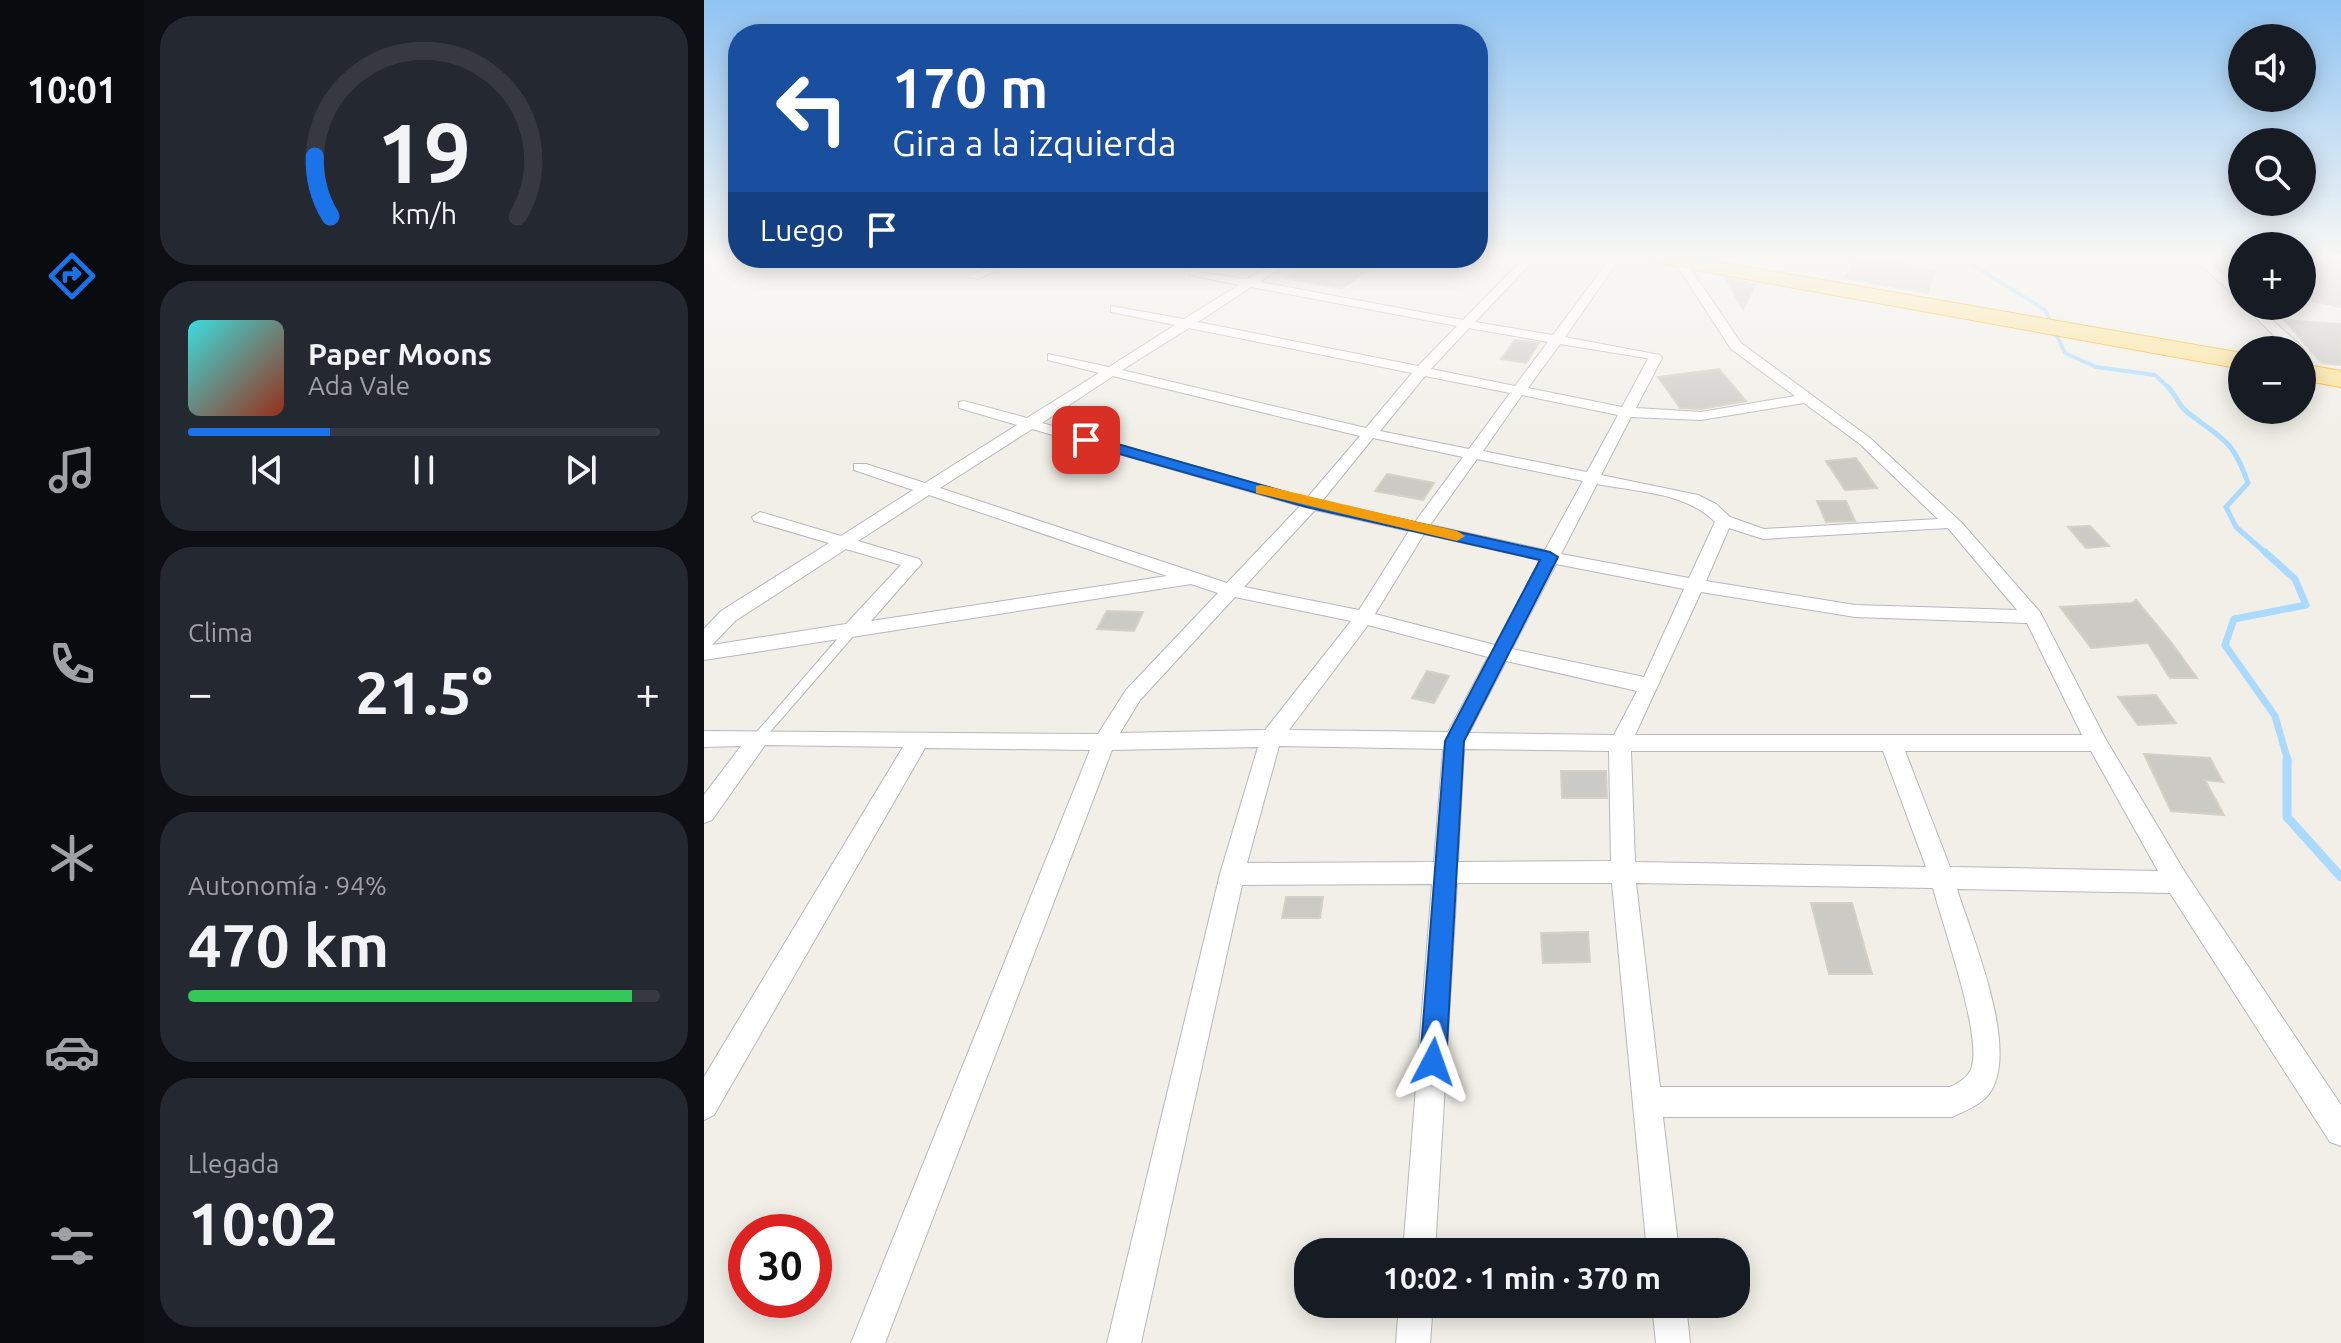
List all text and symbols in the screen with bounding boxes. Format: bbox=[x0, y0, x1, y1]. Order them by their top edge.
map controls bbox=[2228, 24, 2316, 424]
button: sound bbox=[2228, 24, 2316, 112]
icon: left bbox=[760, 56, 864, 160]
text: 170 m bbox=[892, 56, 1048, 119]
text: 10:01 bbox=[27, 69, 117, 110]
text: 19 bbox=[377, 104, 471, 198]
text: Gira a la izquierda bbox=[892, 122, 1176, 163]
button: search bbox=[2228, 128, 2316, 216]
text: km/h bbox=[391, 197, 457, 229]
icon: arrive bbox=[860, 208, 904, 252]
text: Luego bbox=[760, 213, 844, 247]
button: + bbox=[2228, 232, 2316, 320]
icon: directions bbox=[44, 248, 100, 304]
button: − bbox=[2228, 336, 2316, 424]
text: Paper Moons bbox=[308, 337, 492, 371]
text: Ada Vale bbox=[308, 371, 410, 400]
pin bbox=[1052, 406, 1120, 474]
icon: arrive bbox=[1064, 418, 1108, 462]
icon: music bbox=[44, 442, 100, 498]
icon: previous bbox=[245, 448, 289, 492]
icon: pause bbox=[402, 448, 446, 492]
icon: next bbox=[559, 448, 603, 492]
text: Clima bbox=[188, 618, 253, 647]
icon: phone bbox=[44, 636, 100, 692]
text: 21.5° bbox=[355, 658, 493, 725]
text: − bbox=[188, 668, 213, 717]
text: + bbox=[635, 668, 660, 717]
icon: climate bbox=[44, 830, 100, 886]
text: Autonomía · 94% bbox=[188, 871, 387, 900]
text: 470 km bbox=[188, 911, 389, 978]
position arrow bbox=[1391, 1020, 1475, 1104]
icon: car bbox=[44, 1024, 100, 1080]
text: Llegada bbox=[188, 1149, 279, 1178]
text: 10:02 bbox=[188, 1189, 338, 1256]
speed limit sign: 30 bbox=[728, 1214, 832, 1318]
icon: filters bbox=[44, 1218, 100, 1274]
text: 10:02 · 1 min · 370 m bbox=[1383, 1261, 1661, 1295]

